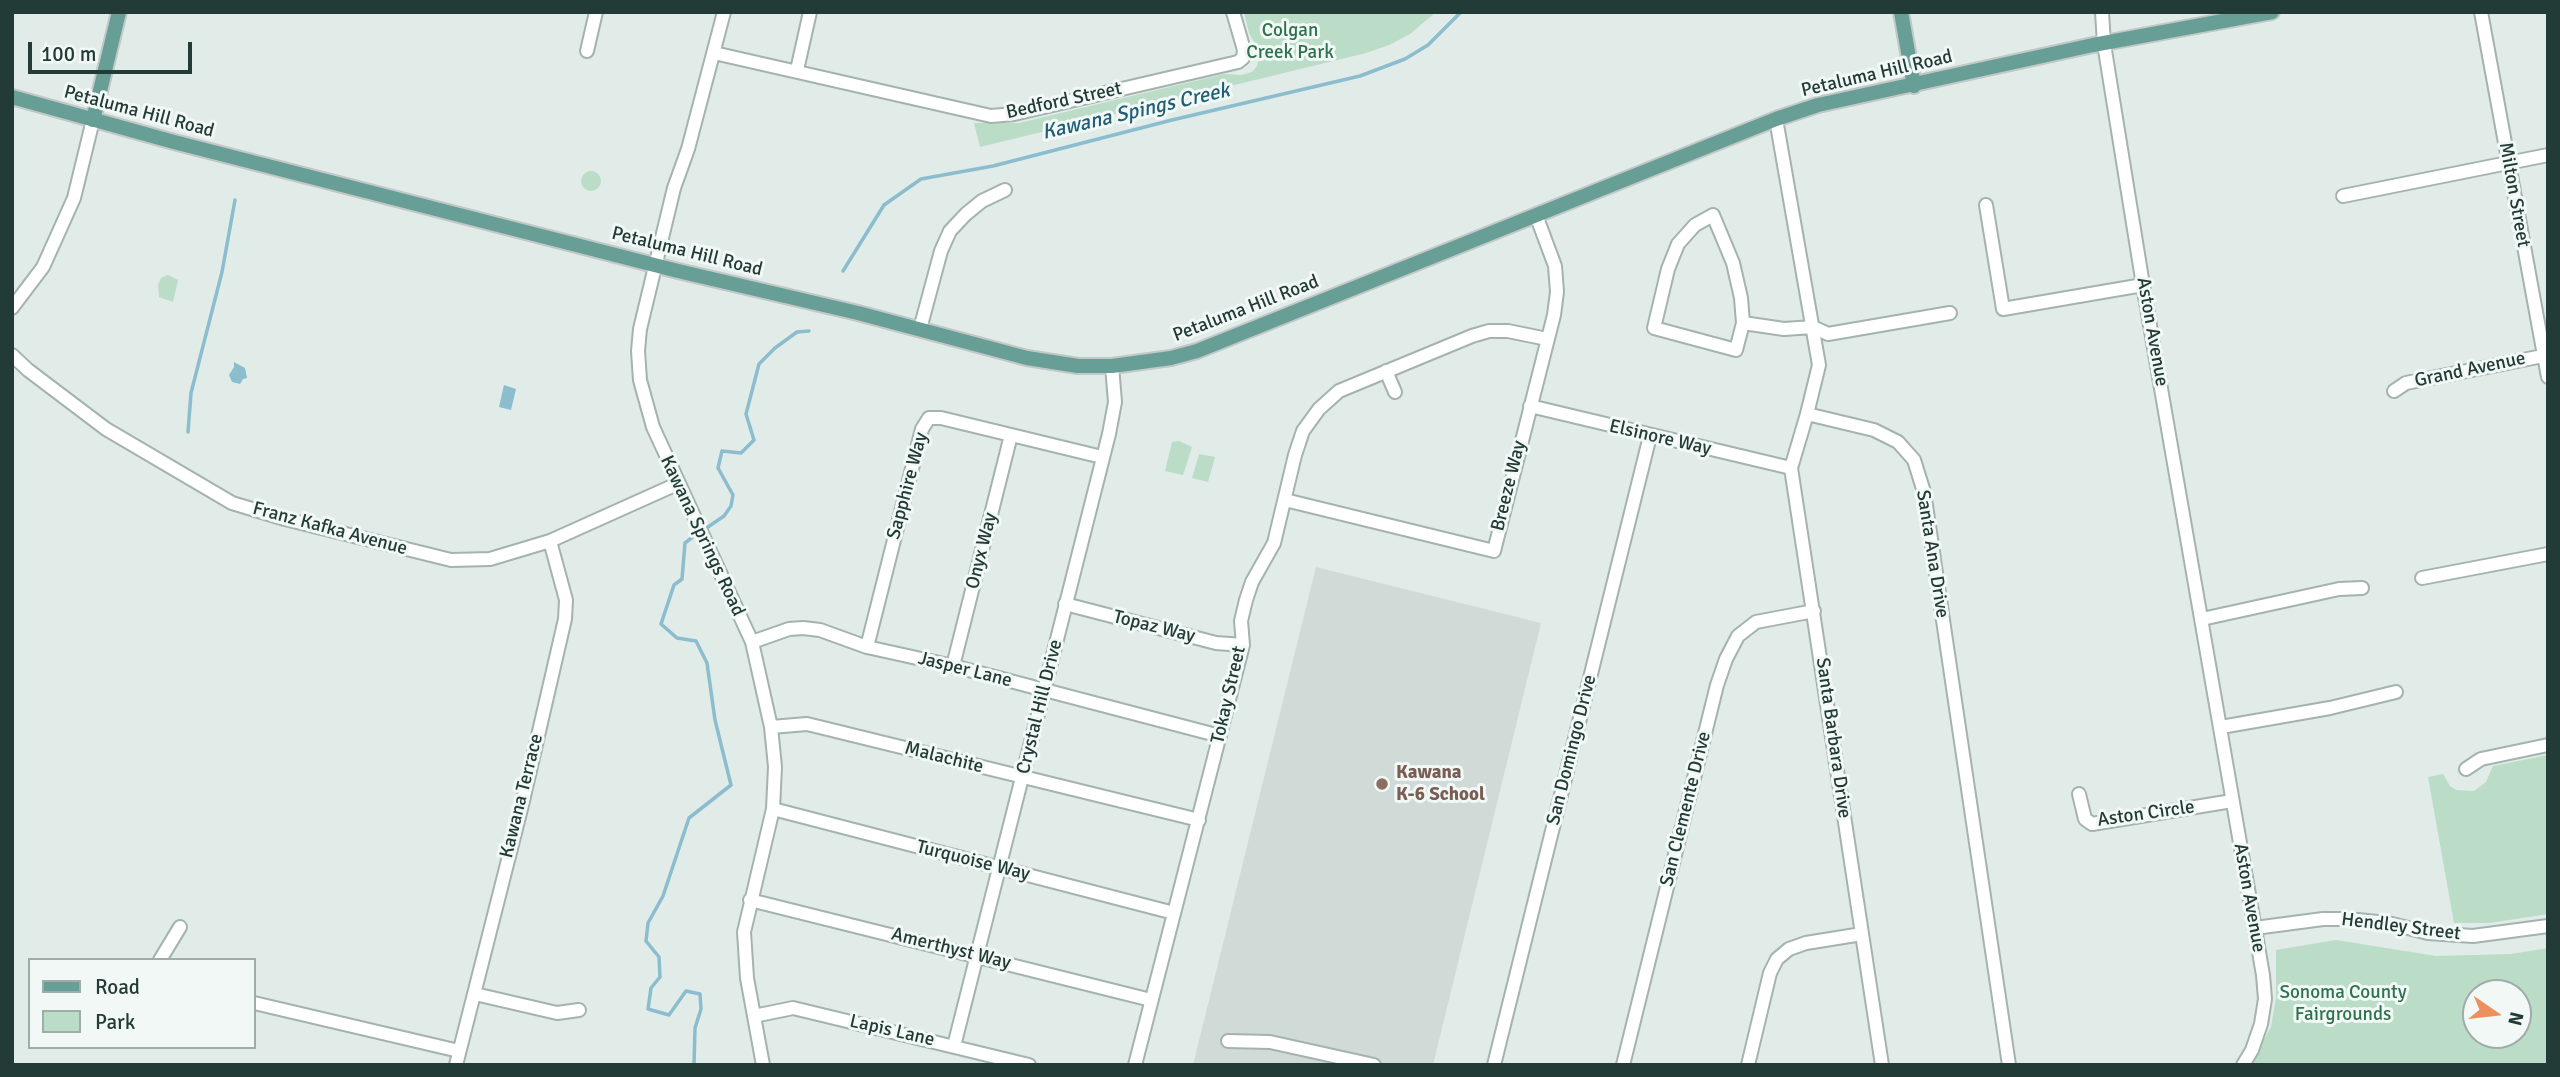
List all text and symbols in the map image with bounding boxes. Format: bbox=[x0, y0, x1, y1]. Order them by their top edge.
park label: Colgan Creek Park bbox=[1246, 20, 1334, 64]
scale bar bbox=[32, 28, 196, 72]
text: 100 m bbox=[41, 41, 96, 67]
street label: Petaluma Hill Road bbox=[1799, 46, 1955, 102]
street label: Bedford Street bbox=[1004, 78, 1124, 124]
water label: Kawana Spings Creek bbox=[1040, 78, 1232, 146]
street label: Petaluma Hill Road bbox=[61, 81, 217, 143]
street label: Milton Street bbox=[2494, 141, 2534, 249]
street label: Petaluma Hill Road bbox=[609, 222, 765, 282]
street label: Petaluma Hill Road bbox=[1170, 271, 1322, 347]
street label: Aston Avenue bbox=[2131, 276, 2173, 388]
street label: Grand Avenue bbox=[2412, 347, 2528, 393]
street label: Elsinore Way bbox=[1607, 415, 1713, 461]
street label: Sapphire Way bbox=[883, 430, 933, 542]
street label: Breeze Way bbox=[1487, 438, 1531, 534]
street label: Kawana Springs Road bbox=[655, 452, 749, 620]
street label: Santa Ana Drive bbox=[1911, 488, 1953, 620]
street label: Franz Kafka Avenue bbox=[250, 497, 410, 561]
street label: Onyx Way bbox=[961, 510, 1003, 592]
street label: Topaz Way bbox=[1111, 606, 1197, 648]
street label: Crystal Hill Drive bbox=[1012, 637, 1068, 777]
street label: Tokay Street bbox=[1207, 644, 1251, 746]
street label: Jasper Lane bbox=[916, 647, 1014, 693]
street label: Santa Barbara Drive bbox=[1810, 656, 1856, 820]
street label: San Domingo Drive bbox=[1542, 672, 1602, 828]
street label: San Clemente Drive bbox=[1656, 729, 1716, 889]
street label: Kawana Terrace bbox=[496, 732, 548, 860]
street label: Malachite bbox=[902, 737, 986, 779]
place label: Kawana K-6 School bbox=[1396, 762, 1485, 806]
marker: Kawana K-6 School bbox=[1374, 776, 1390, 792]
street label: Aston Circle bbox=[2096, 796, 2196, 832]
street label: Turquoise Way bbox=[914, 836, 1032, 886]
street label: Aston Avenue bbox=[2228, 842, 2270, 954]
street label: Hendley Street bbox=[2340, 908, 2462, 946]
street label: Amerthyst Way bbox=[889, 923, 1013, 975]
legend bbox=[28, 958, 256, 1049]
text: Road bbox=[95, 974, 140, 1000]
north arrow bbox=[2462, 979, 2532, 1049]
park label: Sonoma County Fairgrounds bbox=[2279, 982, 2407, 1026]
text: Park bbox=[95, 1009, 135, 1035]
text: N bbox=[2502, 1009, 2529, 1028]
street label: Lapis Lane bbox=[847, 1010, 937, 1052]

